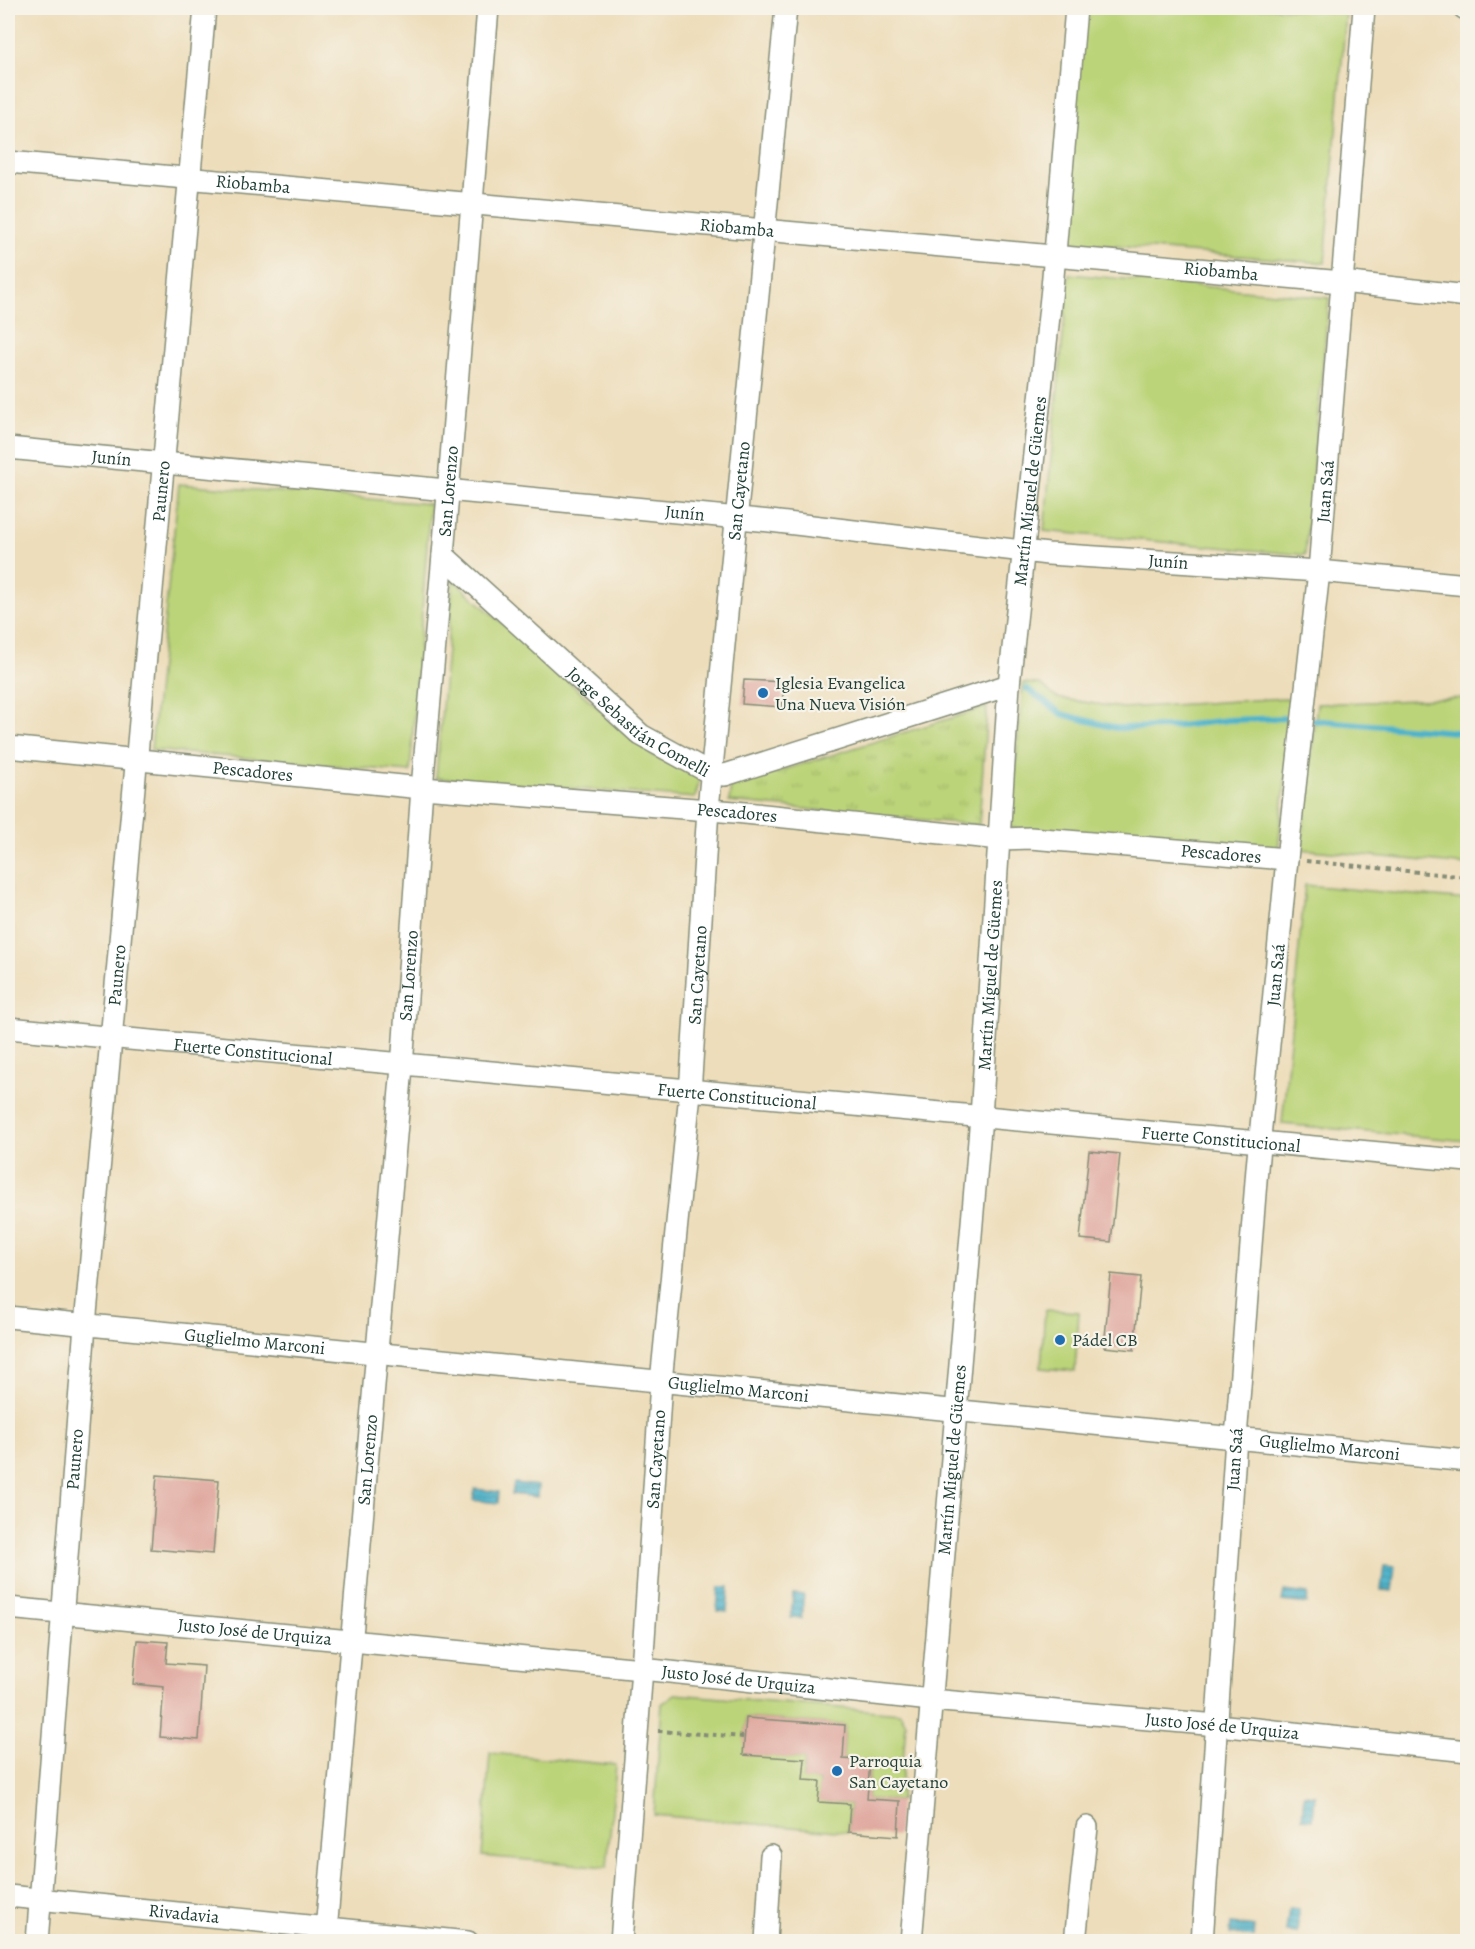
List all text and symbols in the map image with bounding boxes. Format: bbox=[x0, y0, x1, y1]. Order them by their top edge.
street label: Riobamba bbox=[215, 169, 292, 199]
street label: Riobamba bbox=[699, 212, 776, 243]
street label: Riobamba bbox=[1183, 256, 1260, 286]
street label: Martín Miguel de Güemes bbox=[1008, 395, 1052, 587]
street label: San Cayetano bbox=[722, 440, 756, 542]
street label: Junín bbox=[91, 444, 133, 472]
street label: San Lorenzo bbox=[433, 445, 464, 538]
street label: Juan Saá bbox=[1311, 459, 1340, 524]
street label: Paunero bbox=[146, 460, 176, 523]
street label: Junín bbox=[664, 499, 706, 527]
street label: Junín bbox=[1148, 548, 1189, 575]
street label: Jorge Sebastián Comelli bbox=[562, 661, 714, 783]
place label: Iglesia Evangelica Una Nueva Visión bbox=[775, 671, 906, 716]
marker: Iglesia Evangelica Una Nueva Visión bbox=[756, 686, 770, 700]
street label: Pescadores bbox=[211, 755, 294, 787]
street label: Pescadores bbox=[696, 797, 779, 828]
street label: Pescadores bbox=[1180, 838, 1262, 869]
street label: Martín Miguel de Güemes bbox=[972, 879, 1008, 1071]
street label: San Cayetano bbox=[682, 925, 713, 1025]
street label: San Lorenzo bbox=[393, 929, 424, 1022]
street label: Juan Saá bbox=[1261, 942, 1291, 1007]
street label: Paunero bbox=[102, 944, 132, 1007]
street label: Fuerte Constitucional bbox=[172, 1032, 334, 1071]
street label: Fuerte Constitucional bbox=[656, 1077, 818, 1115]
street label: Fuerte Constitucional bbox=[1140, 1120, 1302, 1158]
street label: Guglielmo Marconi bbox=[183, 1322, 326, 1360]
place label: Pádel CB bbox=[1072, 1328, 1138, 1352]
marker: Pádel CB bbox=[1053, 1333, 1067, 1347]
street label: Martín Miguel de Güemes bbox=[932, 1364, 972, 1556]
street label: Guglielmo Marconi bbox=[667, 1370, 810, 1408]
street label: San Cayetano bbox=[641, 1409, 671, 1510]
street label: San Lorenzo bbox=[351, 1413, 383, 1506]
street label: Juan Saá bbox=[1220, 1426, 1249, 1491]
street label: Paunero bbox=[60, 1428, 89, 1491]
street label: Guglielmo Marconi bbox=[1258, 1428, 1401, 1466]
street label: Justo José de Urquiza bbox=[177, 1612, 334, 1651]
street label: Justo José de Urquiza bbox=[660, 1659, 817, 1700]
street label: Justo José de Urquiza bbox=[1144, 1707, 1301, 1746]
place label: Parroquia San Cayetano bbox=[849, 1749, 948, 1794]
marker: Parroquia San Cayetano bbox=[830, 1764, 844, 1778]
street label: Rivadavia bbox=[147, 1898, 221, 1929]

